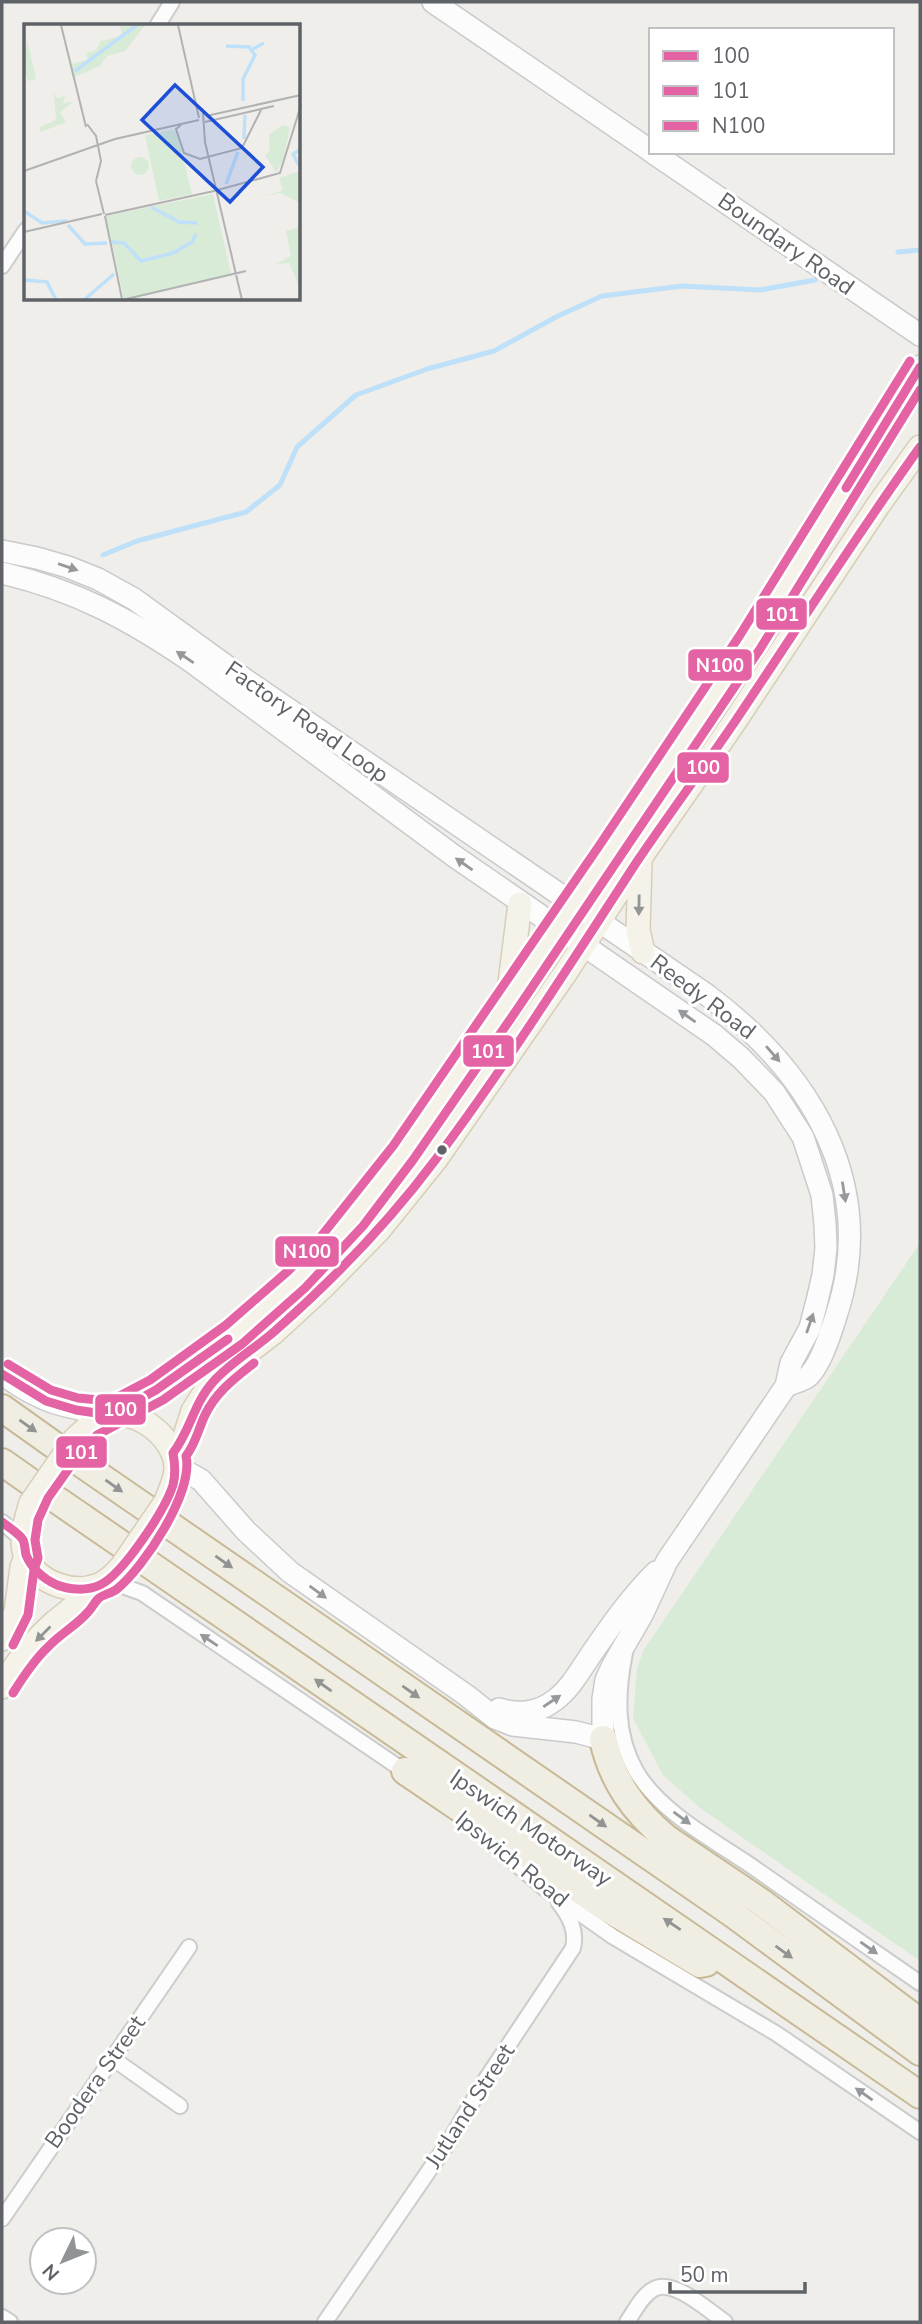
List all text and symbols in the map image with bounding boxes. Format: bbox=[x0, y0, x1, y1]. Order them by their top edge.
inset map bbox=[24, 24, 301, 301]
legend bbox=[649, 28, 894, 154]
text: 100 bbox=[712, 42, 750, 70]
text: 101 bbox=[712, 77, 750, 105]
text: N100 bbox=[712, 112, 765, 140]
street label: Boundary Road bbox=[712, 185, 860, 303]
one-way arrow bbox=[57, 562, 78, 573]
line badge: 101 bbox=[755, 597, 808, 631]
text: 101 bbox=[765, 602, 799, 628]
line badge: N100 bbox=[687, 648, 753, 682]
one-way arrow bbox=[175, 651, 195, 664]
text: N100 bbox=[696, 653, 744, 679]
street label: Factory Road Loop bbox=[219, 654, 395, 790]
line badge: 100 bbox=[676, 751, 730, 784]
text: 100 bbox=[686, 755, 720, 781]
one-way arrow bbox=[455, 857, 473, 871]
one-way arrow bbox=[633, 894, 645, 916]
street label: Reedy Road bbox=[644, 947, 762, 1047]
one-way arrow bbox=[678, 1009, 696, 1023]
line badge: 101 bbox=[462, 1034, 515, 1068]
text: 101 bbox=[471, 1039, 505, 1065]
one-way arrow bbox=[765, 1045, 781, 1063]
unlabelled marker bbox=[435, 1143, 449, 1157]
one-way arrow bbox=[839, 1181, 850, 1203]
line badge: N100 bbox=[274, 1235, 340, 1268]
text: N100 bbox=[283, 1239, 331, 1265]
one-way arrow bbox=[805, 1313, 816, 1334]
line badge: 100 bbox=[94, 1393, 147, 1426]
text: 100 bbox=[103, 1397, 137, 1423]
one-way arrow bbox=[19, 1419, 37, 1433]
line badge: 101 bbox=[55, 1435, 108, 1469]
text: 101 bbox=[64, 1440, 98, 1466]
one-way arrow bbox=[105, 1479, 123, 1493]
one-way arrow bbox=[215, 1555, 233, 1569]
one-way arrow bbox=[309, 1585, 327, 1599]
one-way arrow bbox=[35, 1626, 52, 1643]
one-way arrow bbox=[200, 1633, 218, 1647]
one-way arrow bbox=[314, 1678, 332, 1692]
one-way arrow bbox=[402, 1685, 420, 1699]
one-way arrow bbox=[543, 1694, 561, 1708]
street label: Ipswich Motorway bbox=[444, 1762, 618, 1894]
street label: Ipswich Road bbox=[449, 1804, 575, 1914]
one-way arrow bbox=[673, 1811, 691, 1825]
one-way arrow bbox=[589, 1814, 607, 1828]
one-way arrow bbox=[663, 1917, 681, 1931]
one-way arrow bbox=[860, 1941, 878, 1955]
one-way arrow bbox=[775, 1945, 794, 1959]
street label: Boodera Street bbox=[38, 2009, 153, 2155]
street label: Jutland Street bbox=[418, 2037, 522, 2175]
one-way arrow bbox=[854, 2087, 874, 2100]
north arrow bbox=[28, 2226, 98, 2296]
scale bar bbox=[670, 2250, 805, 2294]
text: N bbox=[37, 2258, 66, 2286]
text: 50 m bbox=[680, 2261, 729, 2289]

